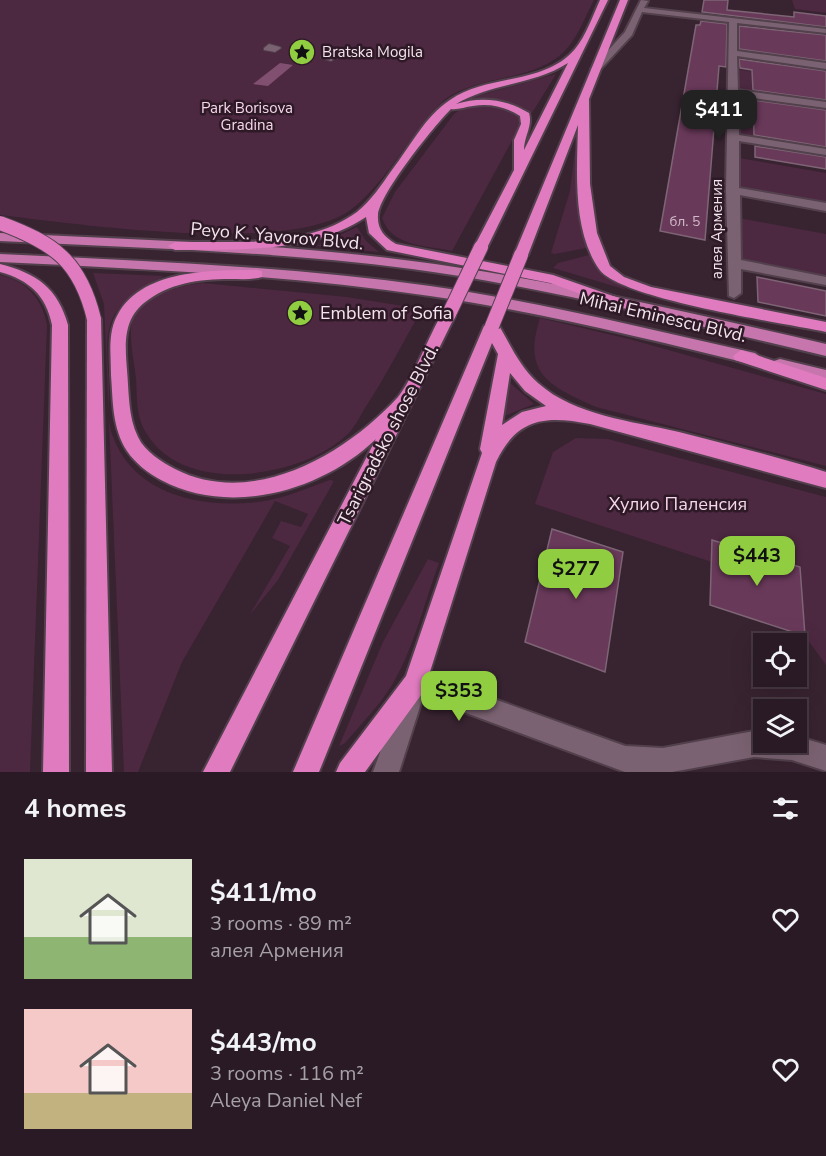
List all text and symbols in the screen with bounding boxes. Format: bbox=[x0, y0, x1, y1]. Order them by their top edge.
place icon: Bratska Mogila bbox=[287, 37, 317, 67]
place label: Bratska Mogila bbox=[322, 42, 423, 62]
pin: $411 bbox=[683, 90, 755, 141]
text: $411 bbox=[695, 96, 743, 123]
park label: Park Borisova Gradina bbox=[201, 98, 293, 135]
street label: алея Армения bbox=[707, 179, 727, 279]
house number: бл. 5 bbox=[669, 212, 701, 231]
street label: Peyo K. Yavorov Blvd. bbox=[190, 216, 364, 256]
street label: Mihai Eminescu Blvd. bbox=[577, 286, 749, 348]
place icon: Emblem of Sofia bbox=[285, 298, 315, 328]
place label: Emblem of Sofia bbox=[320, 301, 452, 325]
street label: Tsarigradsko shose Blvd. bbox=[332, 340, 444, 530]
park label: Хулио Паленсия bbox=[609, 492, 747, 516]
pin: $443 bbox=[721, 536, 793, 587]
text: $443 bbox=[733, 542, 781, 569]
pin: $277 bbox=[540, 549, 612, 600]
text: $277 bbox=[552, 555, 600, 582]
map controls bbox=[753, 633, 807, 753]
button: locate bbox=[753, 633, 807, 687]
pin: $353 bbox=[423, 671, 495, 722]
text: $353 bbox=[435, 677, 483, 704]
button: layers bbox=[753, 699, 807, 753]
text: 4 homes bbox=[24, 791, 126, 826]
icon: filters bbox=[769, 792, 802, 825]
text: $411/mo bbox=[210, 875, 317, 910]
icon: home bbox=[72, 883, 144, 955]
icon: heart bbox=[769, 903, 802, 936]
text: 3 rooms · 89 m² bbox=[210, 910, 352, 937]
text: алея Армения bbox=[210, 937, 344, 964]
text: $443/mo bbox=[210, 1025, 317, 1060]
icon: home bbox=[72, 1033, 144, 1105]
icon: heart bbox=[769, 1053, 802, 1086]
text: 3 rooms · 116 m² bbox=[210, 1060, 364, 1087]
text: Aleya Daniel Nef bbox=[210, 1087, 362, 1114]

